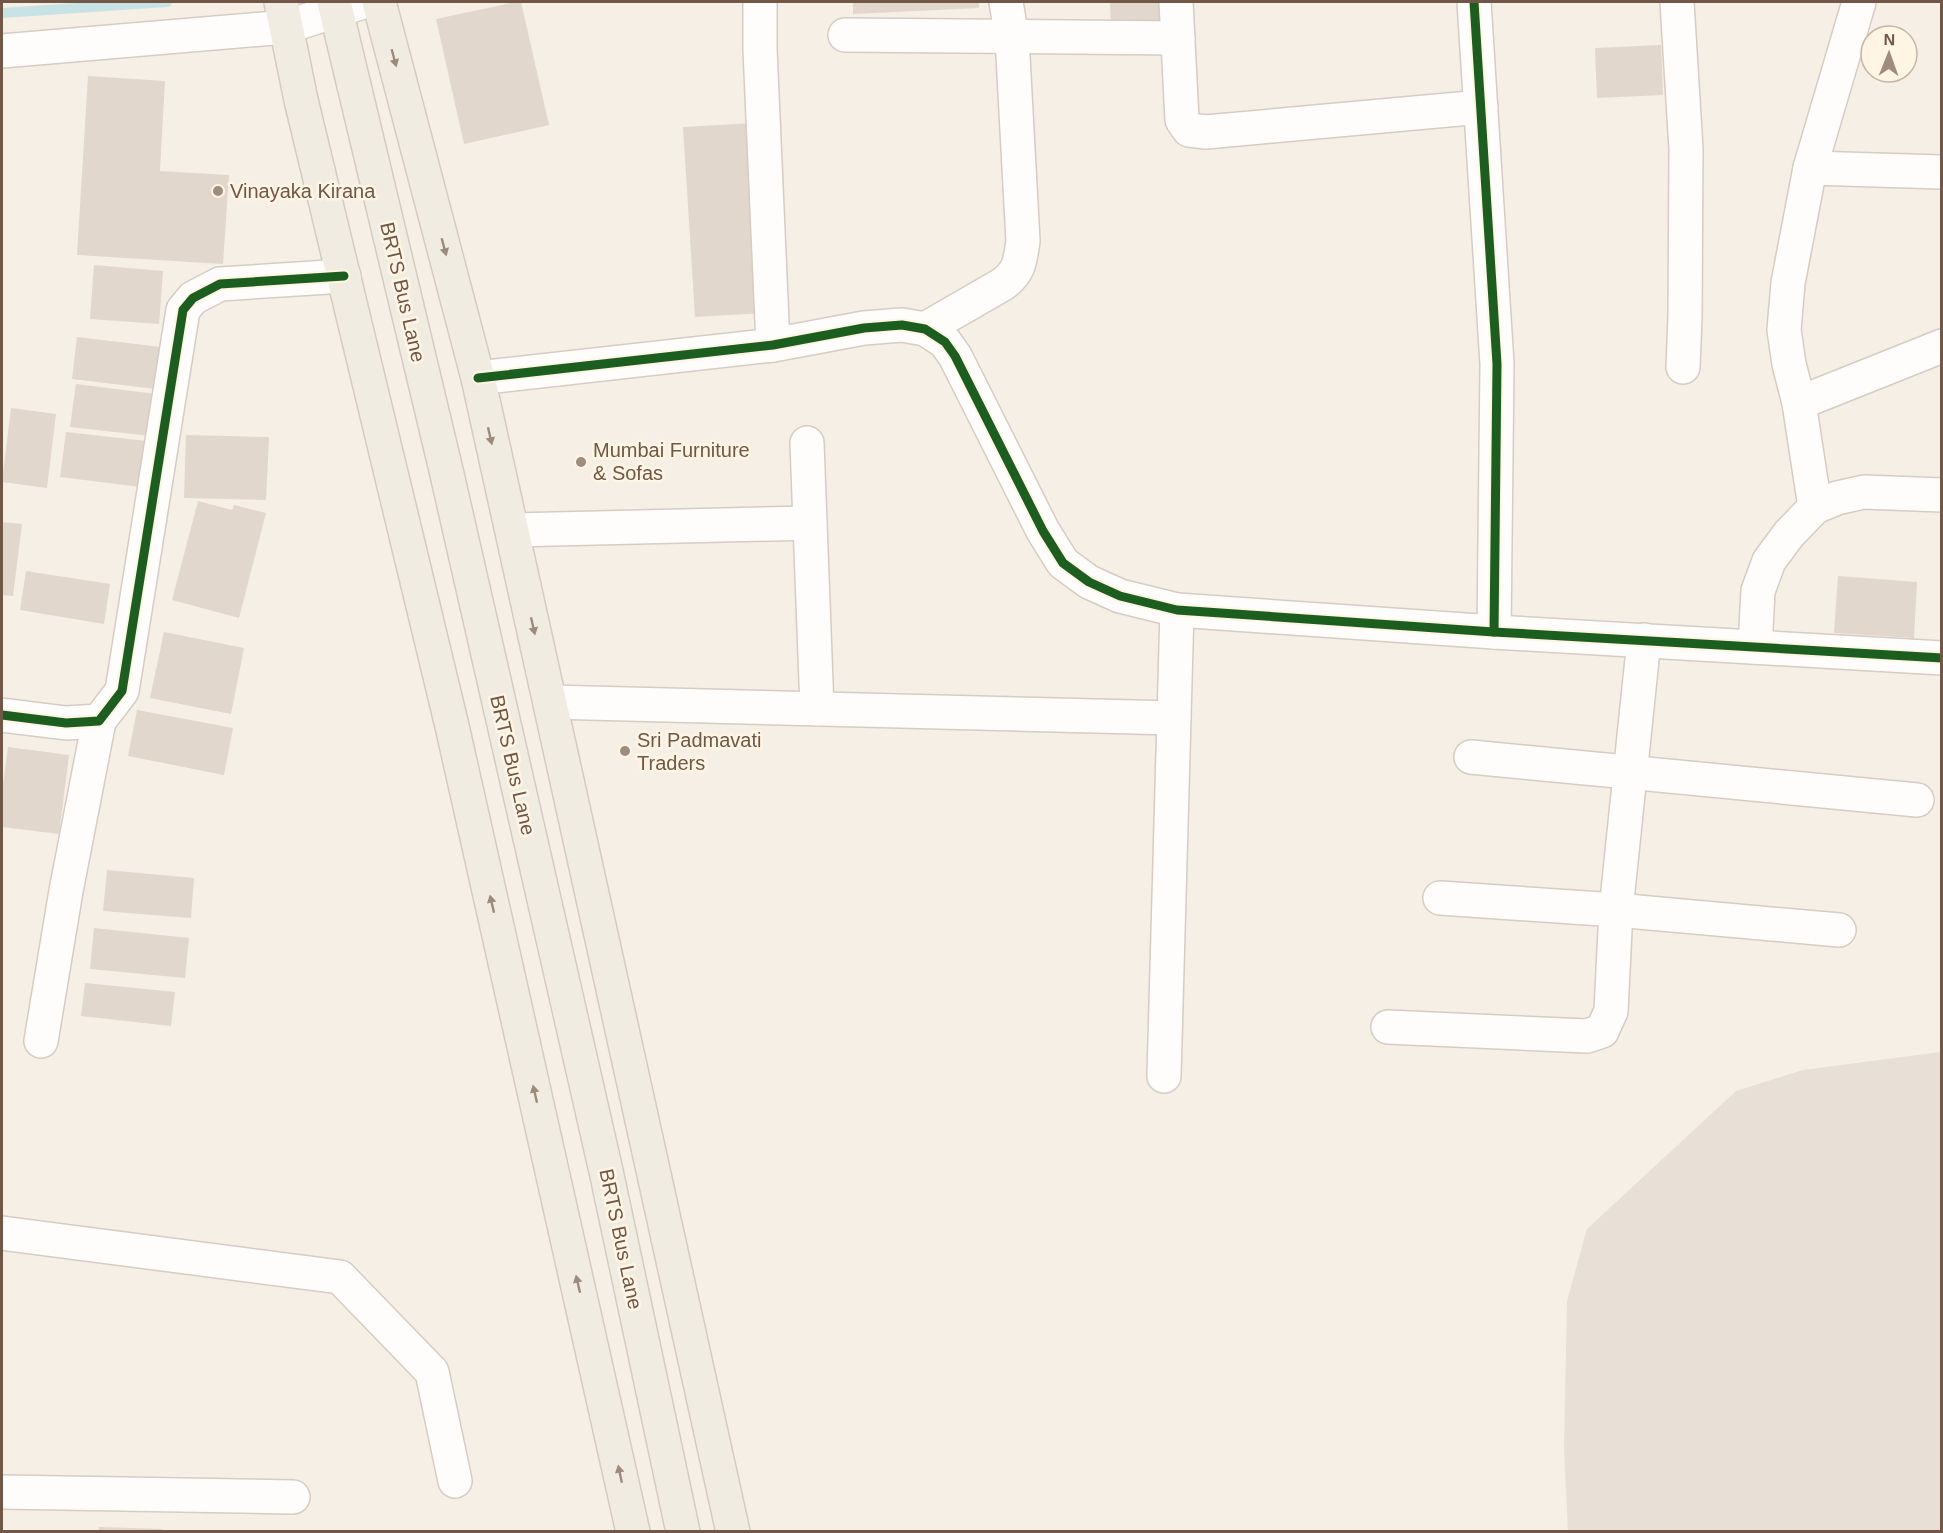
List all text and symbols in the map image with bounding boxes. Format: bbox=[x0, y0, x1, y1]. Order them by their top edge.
north arrow bbox=[1859, 24, 1919, 84]
text: N bbox=[1883, 31, 1895, 48]
one-way arrow bbox=[389, 49, 399, 67]
place label: Vinayaka Kirana bbox=[230, 180, 376, 202]
marker: Vinayaka Kirana bbox=[211, 184, 225, 198]
street label: BRTS Bus Lane bbox=[376, 220, 430, 364]
one-way arrow bbox=[439, 237, 449, 256]
one-way arrow bbox=[486, 427, 495, 446]
place label: Mumbai Furniture & Sofas bbox=[593, 439, 750, 484]
marker: Mumbai Furniture & Sofas bbox=[574, 455, 588, 469]
one-way arrow bbox=[529, 617, 538, 636]
street label: BRTS Bus Lane bbox=[486, 693, 540, 837]
place label: Sri Padmavati Traders bbox=[637, 729, 762, 774]
marker: Sri Padmavati Traders bbox=[618, 744, 632, 758]
one-way arrow bbox=[487, 894, 496, 913]
one-way arrow bbox=[530, 1085, 540, 1103]
street label: BRTS Bus Lane bbox=[595, 1167, 647, 1311]
one-way arrow bbox=[573, 1275, 583, 1293]
one-way arrow bbox=[615, 1465, 625, 1484]

